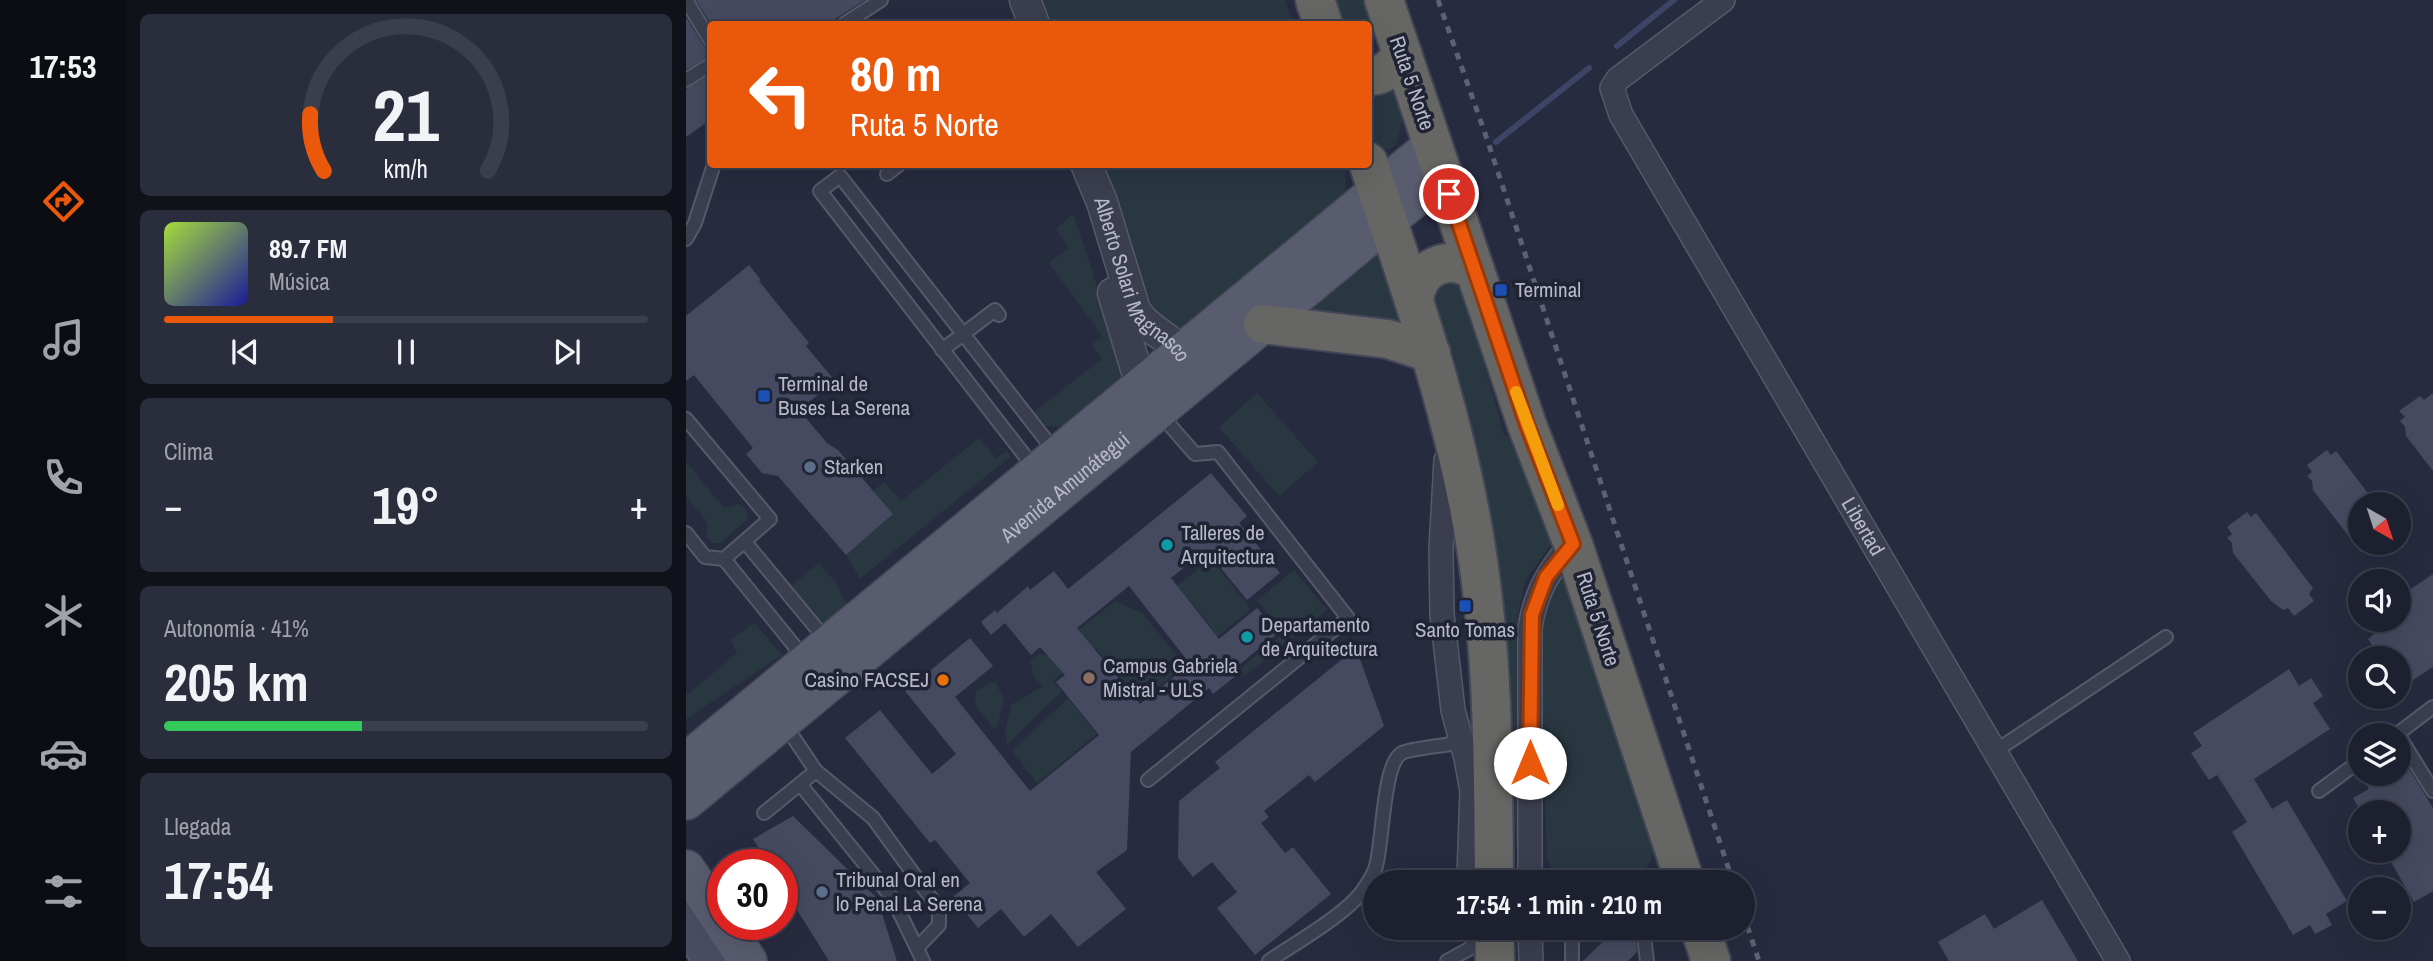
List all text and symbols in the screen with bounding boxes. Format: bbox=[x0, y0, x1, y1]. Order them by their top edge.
street label: Ruta 5 Norte bbox=[1383, 32, 1442, 134]
text: 80 m bbox=[850, 40, 942, 106]
text: 17:53 bbox=[29, 45, 97, 88]
icon: left bbox=[735, 49, 826, 140]
text: 21 bbox=[373, 66, 440, 164]
text: Ruta 5 Norte bbox=[850, 103, 999, 146]
text: km/h bbox=[384, 152, 428, 186]
pin bbox=[1419, 164, 1479, 224]
icon: arrive bbox=[1430, 175, 1468, 213]
icon: directions bbox=[39, 177, 88, 226]
street label: Alberto Solari Magnasco bbox=[1087, 192, 1198, 366]
text: 89.7 FM bbox=[269, 231, 347, 266]
text: Música bbox=[269, 266, 330, 297]
place label: Terminal bbox=[1515, 275, 1581, 304]
marker: Terminal bbox=[1493, 282, 1509, 298]
icon: music bbox=[39, 315, 88, 364]
icon: previous bbox=[226, 333, 264, 371]
icon: pause bbox=[387, 333, 425, 371]
icon: next bbox=[548, 333, 586, 371]
place label: Terminal de Buses La Serena bbox=[778, 369, 911, 422]
marker: Terminal de Buses La Serena bbox=[756, 388, 772, 404]
street label: Avenida Amunátegui bbox=[993, 425, 1136, 550]
text: Clima bbox=[164, 436, 213, 467]
place label: Starken bbox=[824, 452, 883, 481]
icon: phone bbox=[39, 453, 88, 502]
marker: Starken bbox=[802, 459, 818, 475]
text: 19° bbox=[372, 470, 440, 540]
text: − bbox=[164, 480, 182, 531]
text: + bbox=[630, 480, 648, 531]
street label: Libertad bbox=[1835, 492, 1892, 561]
north arrow bbox=[2348, 492, 2412, 555]
map controls bbox=[2348, 492, 2411, 940]
place label: Talleres de Arquitectura bbox=[1180, 518, 1275, 571]
marker: Talleres de Arquitectura bbox=[1159, 537, 1175, 553]
street label: Ruta 5 Norte bbox=[1570, 568, 1627, 670]
button: sound bbox=[2348, 569, 2411, 632]
icon: climate bbox=[39, 591, 88, 640]
marker: Santo Tomas bbox=[1457, 598, 1473, 614]
place label: Departamento de Arquitectura bbox=[1261, 610, 1378, 663]
text: Autonomía · 41% bbox=[164, 613, 309, 644]
place label: Santo Tomas bbox=[1415, 615, 1515, 644]
marker: Departamento de Arquitectura bbox=[1239, 629, 1255, 645]
button: search bbox=[2348, 646, 2411, 709]
text: 205 km bbox=[164, 647, 309, 717]
place label: Campus Gabriela Mistral - ULS bbox=[1103, 651, 1238, 704]
place label: Casino FACSEJ bbox=[805, 665, 929, 694]
marker: Campus Gabriela Mistral - ULS bbox=[1081, 670, 1097, 686]
marker: Casino FACSEJ bbox=[935, 672, 951, 688]
button: layers bbox=[2348, 723, 2411, 786]
position arrow bbox=[1493, 726, 1567, 800]
icon: car bbox=[39, 729, 88, 778]
button: + bbox=[2348, 800, 2411, 863]
text: Llegada bbox=[164, 811, 231, 842]
text: 17:54 bbox=[164, 845, 273, 915]
speed limit sign: 30 bbox=[707, 849, 798, 940]
place label: Tribunal Oral en lo Penal La Serena bbox=[836, 865, 983, 918]
icon: filters bbox=[39, 867, 88, 916]
button: − bbox=[2348, 877, 2411, 940]
marker: Tribunal Oral en lo Penal La Serena bbox=[814, 884, 830, 900]
text: 17:54 · 1 min · 210 m bbox=[1456, 887, 1662, 922]

